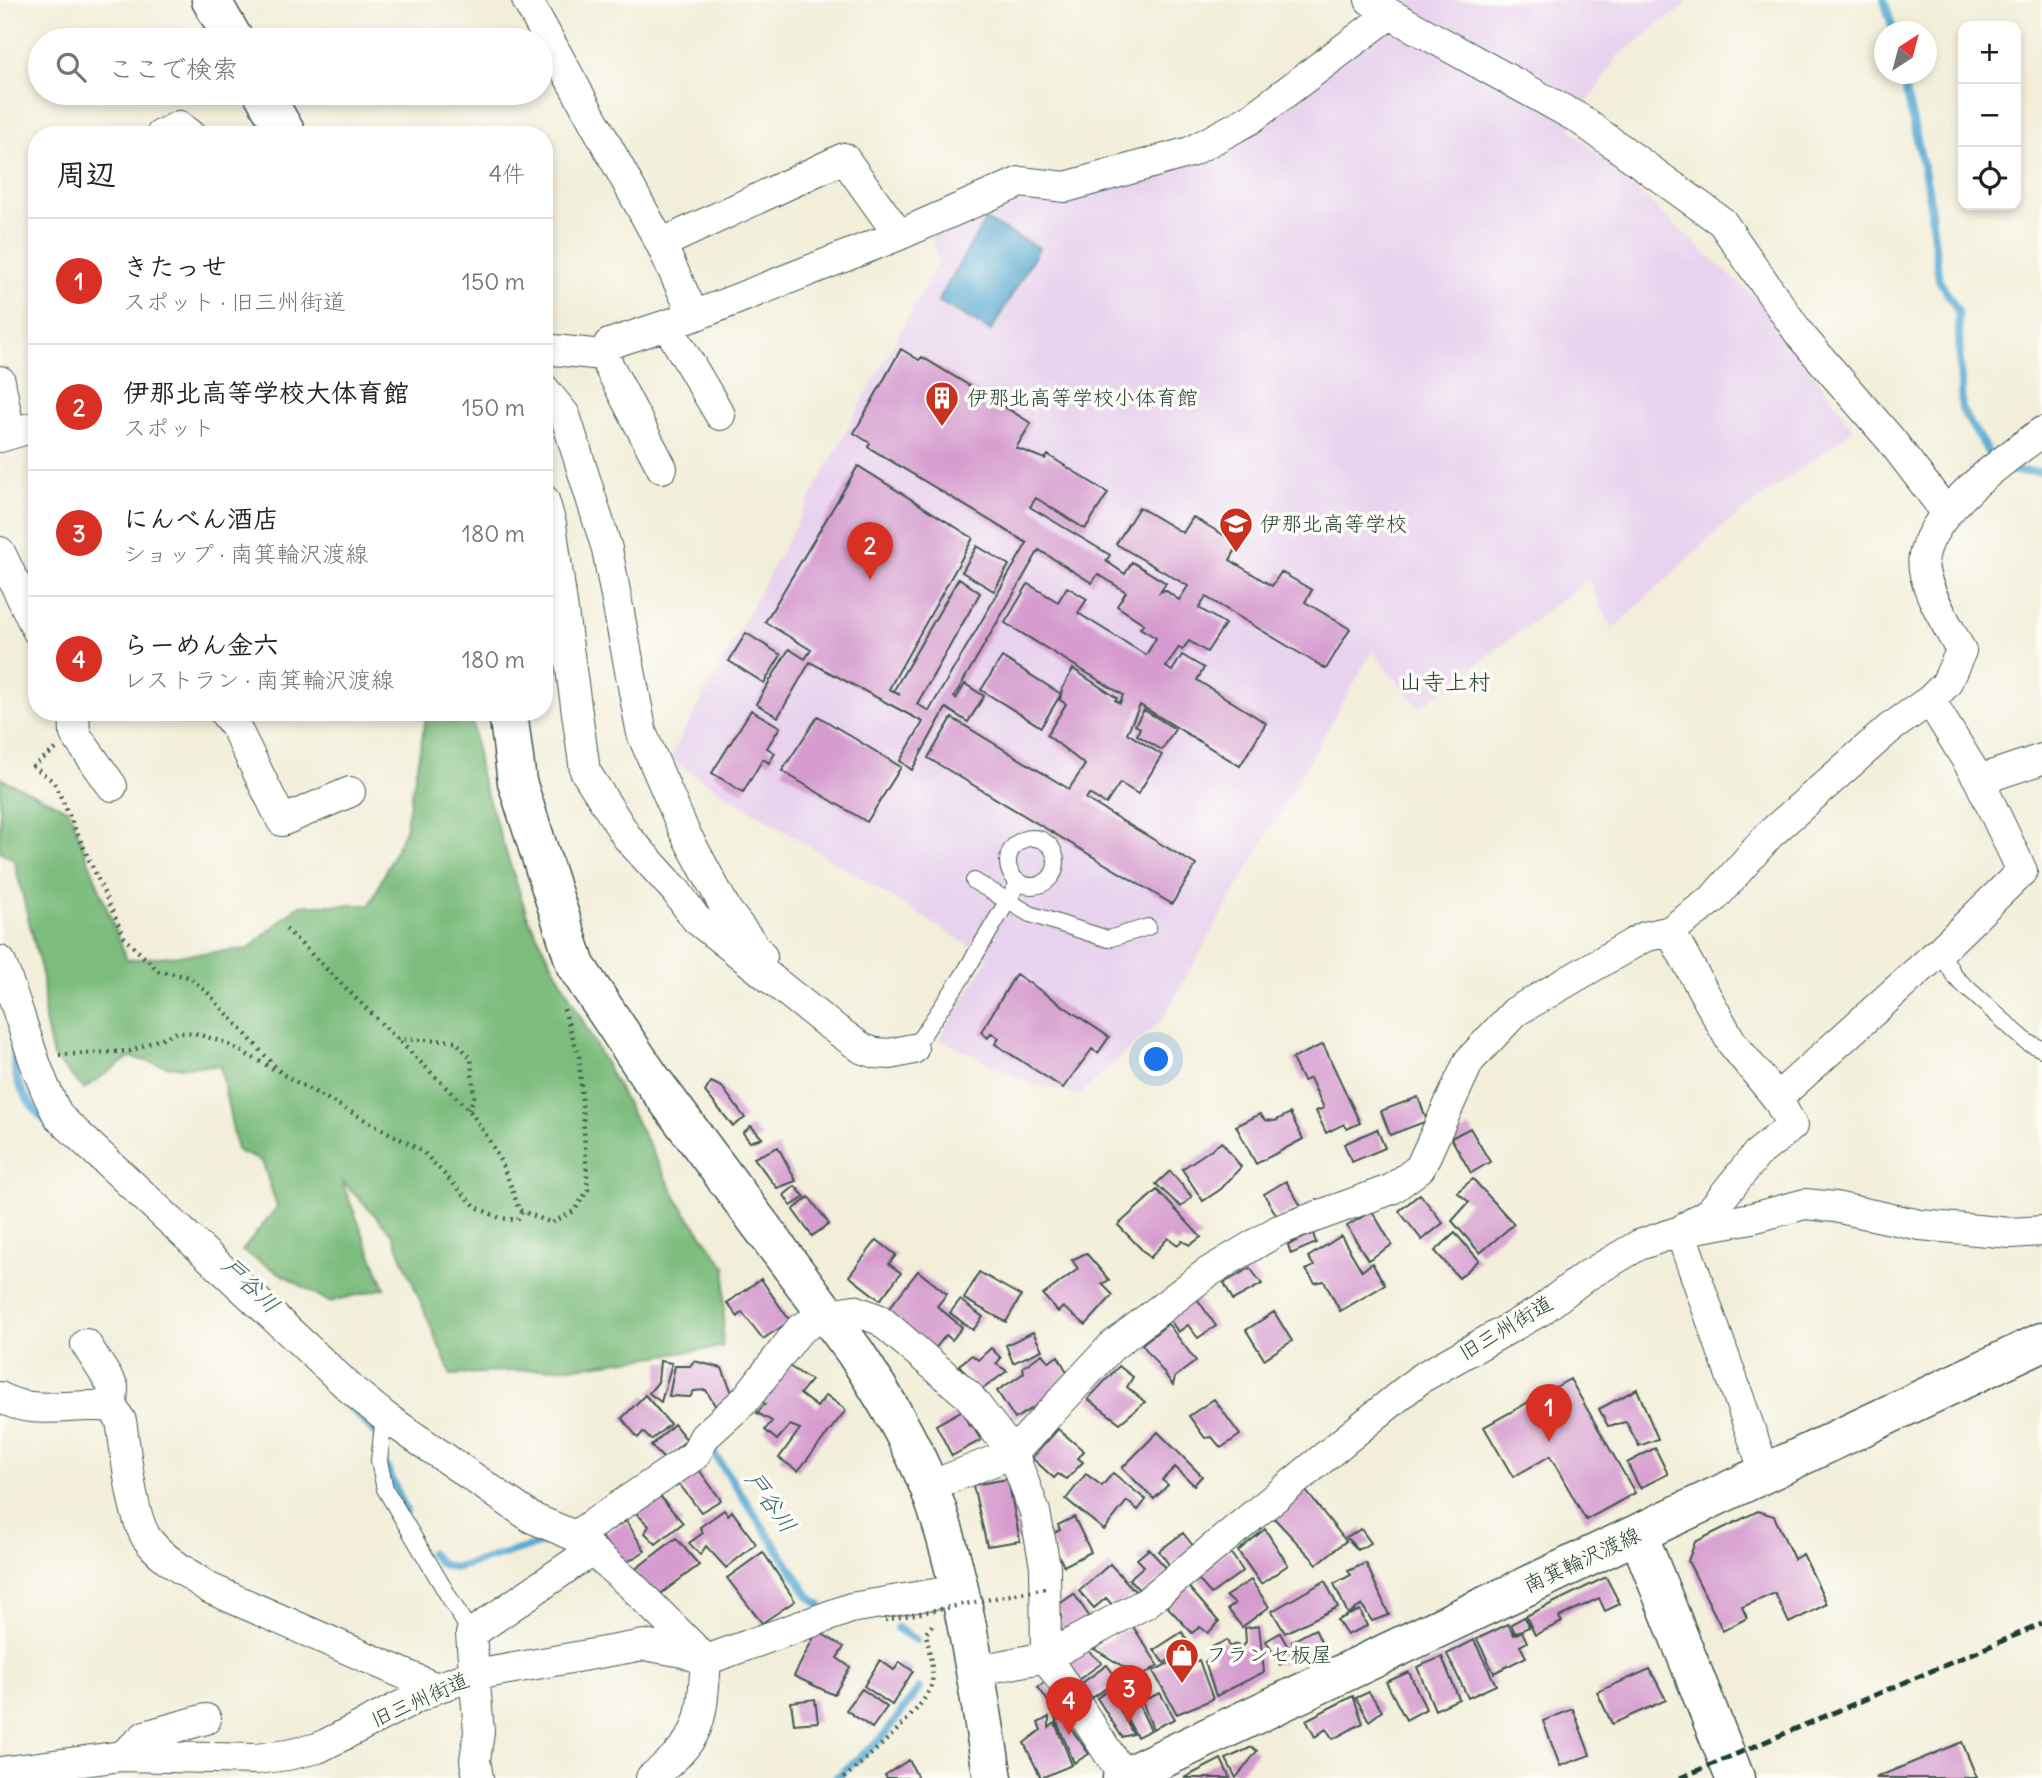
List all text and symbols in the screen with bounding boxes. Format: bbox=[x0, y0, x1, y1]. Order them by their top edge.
north arrow bbox=[1874, 21, 1937, 84]
map controls bbox=[1958, 21, 2021, 210]
button: + bbox=[1958, 21, 2021, 84]
search box bbox=[28, 28, 553, 105]
icon: search bbox=[52, 48, 90, 86]
text: ここで検索 bbox=[108, 52, 238, 85]
button: − bbox=[1958, 84, 2021, 147]
button: locate bbox=[1958, 147, 2021, 210]
text: 周辺 bbox=[56, 155, 116, 193]
text: 4件 bbox=[489, 159, 525, 188]
text: きたっせ bbox=[123, 250, 227, 283]
text: 1 bbox=[74, 267, 84, 296]
text: 150 m bbox=[462, 267, 525, 296]
text: スポット · 旧三州街道 bbox=[123, 287, 346, 316]
text: 伊那北高等学校大体育館 bbox=[123, 376, 409, 409]
building icon: 伊那北高等学校小体育館 bbox=[923, 379, 961, 428]
place label: 伊那北高等学校小体育館 bbox=[967, 384, 1198, 411]
text: 2 bbox=[73, 393, 85, 422]
text: 150 m bbox=[462, 393, 525, 422]
text: スポット bbox=[123, 413, 215, 442]
text: にんべん酒店 bbox=[123, 502, 279, 535]
school or university icon: 伊那北高等学校 bbox=[1217, 505, 1255, 554]
place label: 伊那北高等学校 bbox=[1260, 510, 1407, 537]
text: 3 bbox=[72, 519, 86, 548]
text: 180 m bbox=[462, 519, 525, 548]
pin: 2 bbox=[847, 522, 893, 580]
text: ショップ · 南箕輪沢渡線 bbox=[123, 539, 368, 568]
text: らーめん金六 bbox=[123, 628, 279, 661]
text: 4 bbox=[72, 645, 86, 674]
text: 180 m bbox=[462, 645, 525, 674]
text: レストラン · 南箕輪沢渡線 bbox=[123, 665, 394, 694]
district label: 山寺上村 bbox=[1399, 667, 1491, 696]
your location bbox=[1139, 1042, 1173, 1076]
water label: 戸谷川 bbox=[216, 1250, 286, 1319]
street label: 旧三州街道 bbox=[1454, 1289, 1558, 1366]
pin: 1 bbox=[1526, 1384, 1572, 1442]
water label: 戸谷川 bbox=[740, 1465, 803, 1538]
street label: 南箕輪沢渡線 bbox=[1519, 1521, 1645, 1598]
shop icon: フランセ板屋 bbox=[1163, 1636, 1201, 1685]
place label: フランセ板屋 bbox=[1206, 1641, 1332, 1668]
pin: 3 bbox=[1106, 1665, 1152, 1723]
street label: 旧三州街道 bbox=[366, 1666, 473, 1733]
pin: 4 bbox=[1046, 1677, 1092, 1735]

